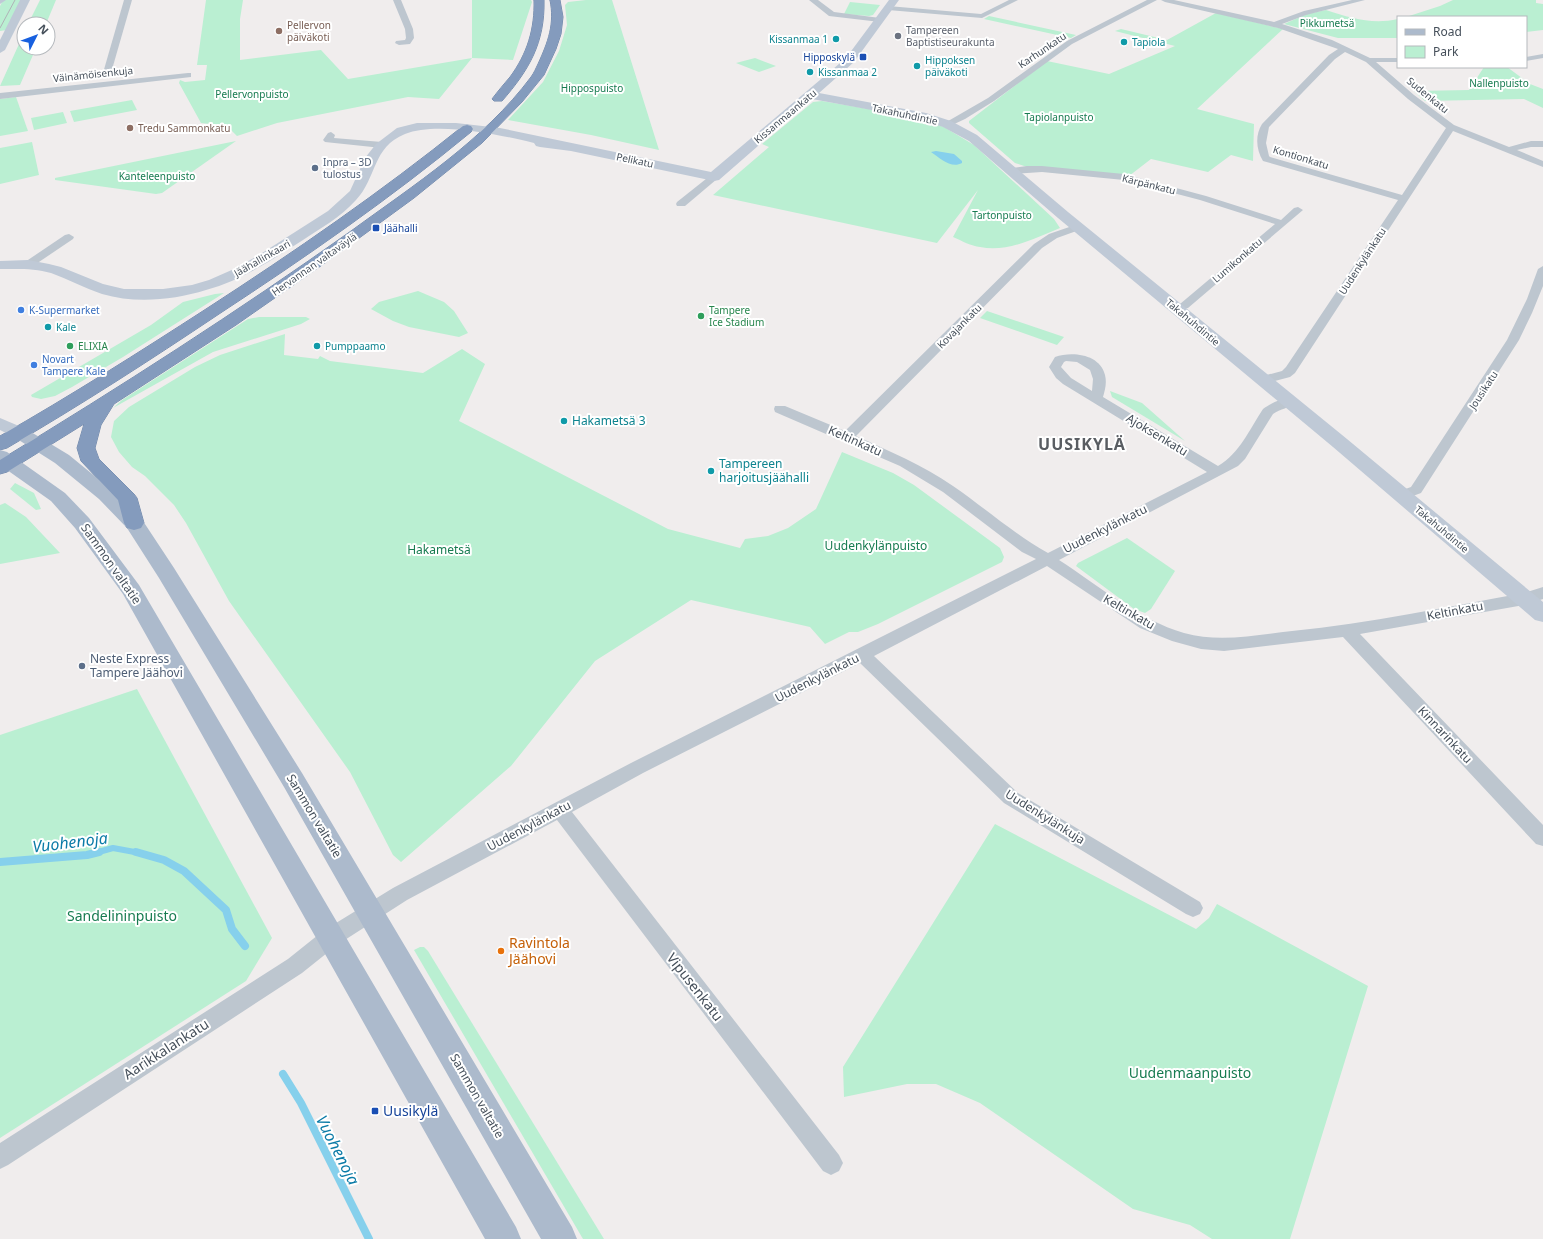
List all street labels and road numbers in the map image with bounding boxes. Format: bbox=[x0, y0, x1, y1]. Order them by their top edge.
street label: Karhunkatu bbox=[1015, 29, 1069, 71]
street label: Väinämöisenkuja bbox=[52, 63, 134, 85]
street label: Sudenkatu bbox=[1404, 74, 1452, 116]
street label: Kissanmaankatu bbox=[751, 86, 819, 146]
street label: Takahuhdintie bbox=[871, 100, 939, 128]
street label: Kontionkatu bbox=[1271, 142, 1331, 172]
street label: Pelikatu bbox=[615, 149, 655, 171]
street label: Kärpänkatu bbox=[1121, 171, 1177, 197]
street label: Uudenkylänkatu bbox=[1335, 225, 1389, 297]
street label: Hervannan valtaväylä bbox=[269, 229, 359, 299]
street label: Lumikonkatu bbox=[1209, 234, 1265, 286]
street label: Jäähallinkaari bbox=[230, 236, 293, 280]
street label: Takahuhdintie bbox=[1163, 295, 1223, 349]
street label: Kovajankatu bbox=[934, 301, 984, 351]
street label: Jousikatu bbox=[1465, 368, 1501, 413]
street label: Ajoksenkatu bbox=[1123, 409, 1191, 460]
street label: Keltinkatu bbox=[826, 421, 885, 460]
street label: Uudenkylänkatu bbox=[1060, 500, 1150, 557]
street label: Takahuhdintie bbox=[1412, 502, 1472, 556]
street label: Sammon valtatie bbox=[77, 520, 146, 608]
street label: Keltinkatu bbox=[1100, 590, 1158, 633]
street label: Keltinkatu bbox=[1425, 597, 1485, 624]
street label: Uudenkylänkatu bbox=[772, 649, 862, 706]
street label: Kinnarinkatu bbox=[1414, 702, 1476, 767]
street label: Sammon valtatie bbox=[283, 771, 346, 861]
street label: Uudenkylänkuja bbox=[1002, 785, 1088, 848]
street label: Uudenkylänkatu bbox=[484, 796, 574, 855]
street label: Vipusenkatu bbox=[663, 949, 728, 1025]
street label: Aarikkalankatu bbox=[119, 1014, 212, 1083]
street label: Sammon valtatie bbox=[446, 1050, 509, 1141]

